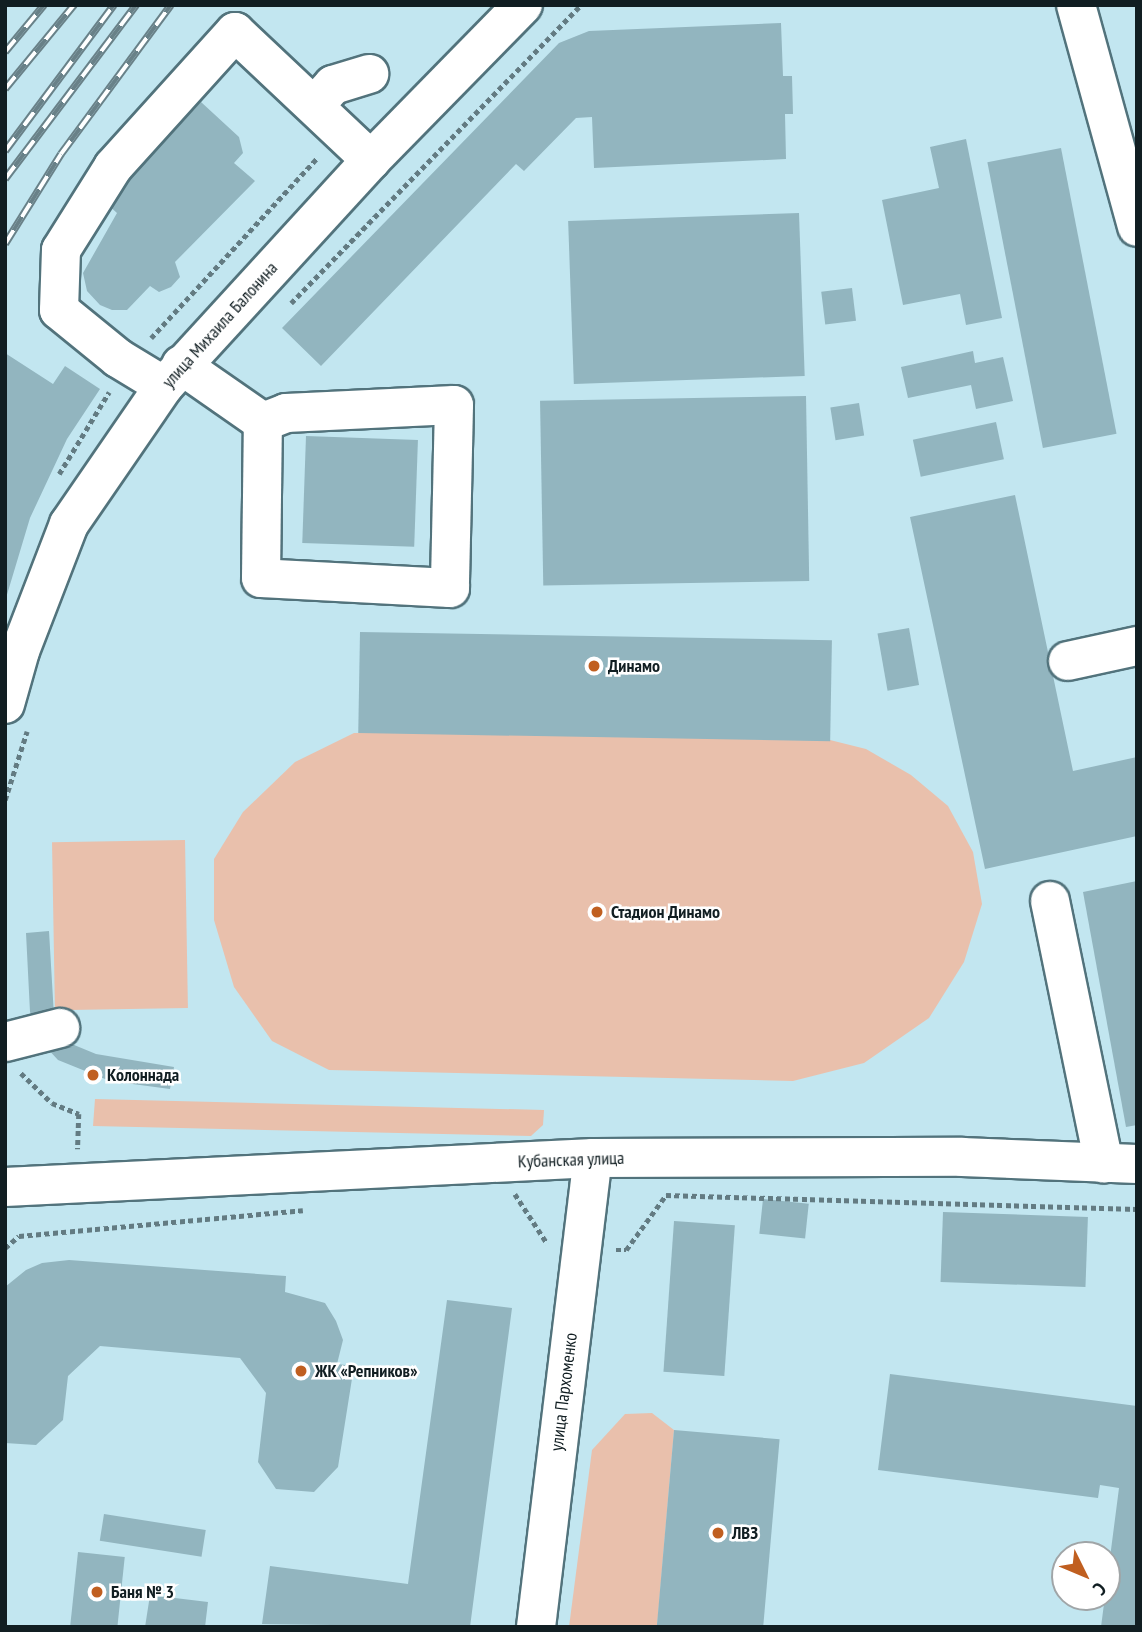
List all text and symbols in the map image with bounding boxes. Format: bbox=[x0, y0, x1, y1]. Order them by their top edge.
street label: улица Михаила Балонина bbox=[158, 258, 282, 392]
place label: Динамо bbox=[608, 655, 660, 677]
marker: Динамо bbox=[586, 658, 602, 674]
place label: Стадион Динамо bbox=[611, 901, 720, 923]
marker: Стадион Динамо bbox=[589, 904, 605, 920]
place label: Колоннада bbox=[107, 1064, 179, 1086]
marker: Колоннада bbox=[85, 1067, 101, 1083]
street label: Кубанская улица bbox=[517, 1147, 625, 1173]
street label: улица Пархоменко bbox=[546, 1332, 582, 1452]
place label: ЖК «Репников» bbox=[315, 1360, 418, 1382]
marker: ЖК «Репников» bbox=[293, 1363, 309, 1379]
place label: ЛВЗ bbox=[732, 1522, 758, 1544]
marker: ЛВЗ bbox=[710, 1525, 726, 1541]
north arrow bbox=[1051, 1541, 1121, 1611]
text: С bbox=[1088, 1578, 1112, 1600]
place label: Баня № 3 bbox=[111, 1581, 174, 1603]
marker: Баня № 3 bbox=[89, 1584, 105, 1600]

